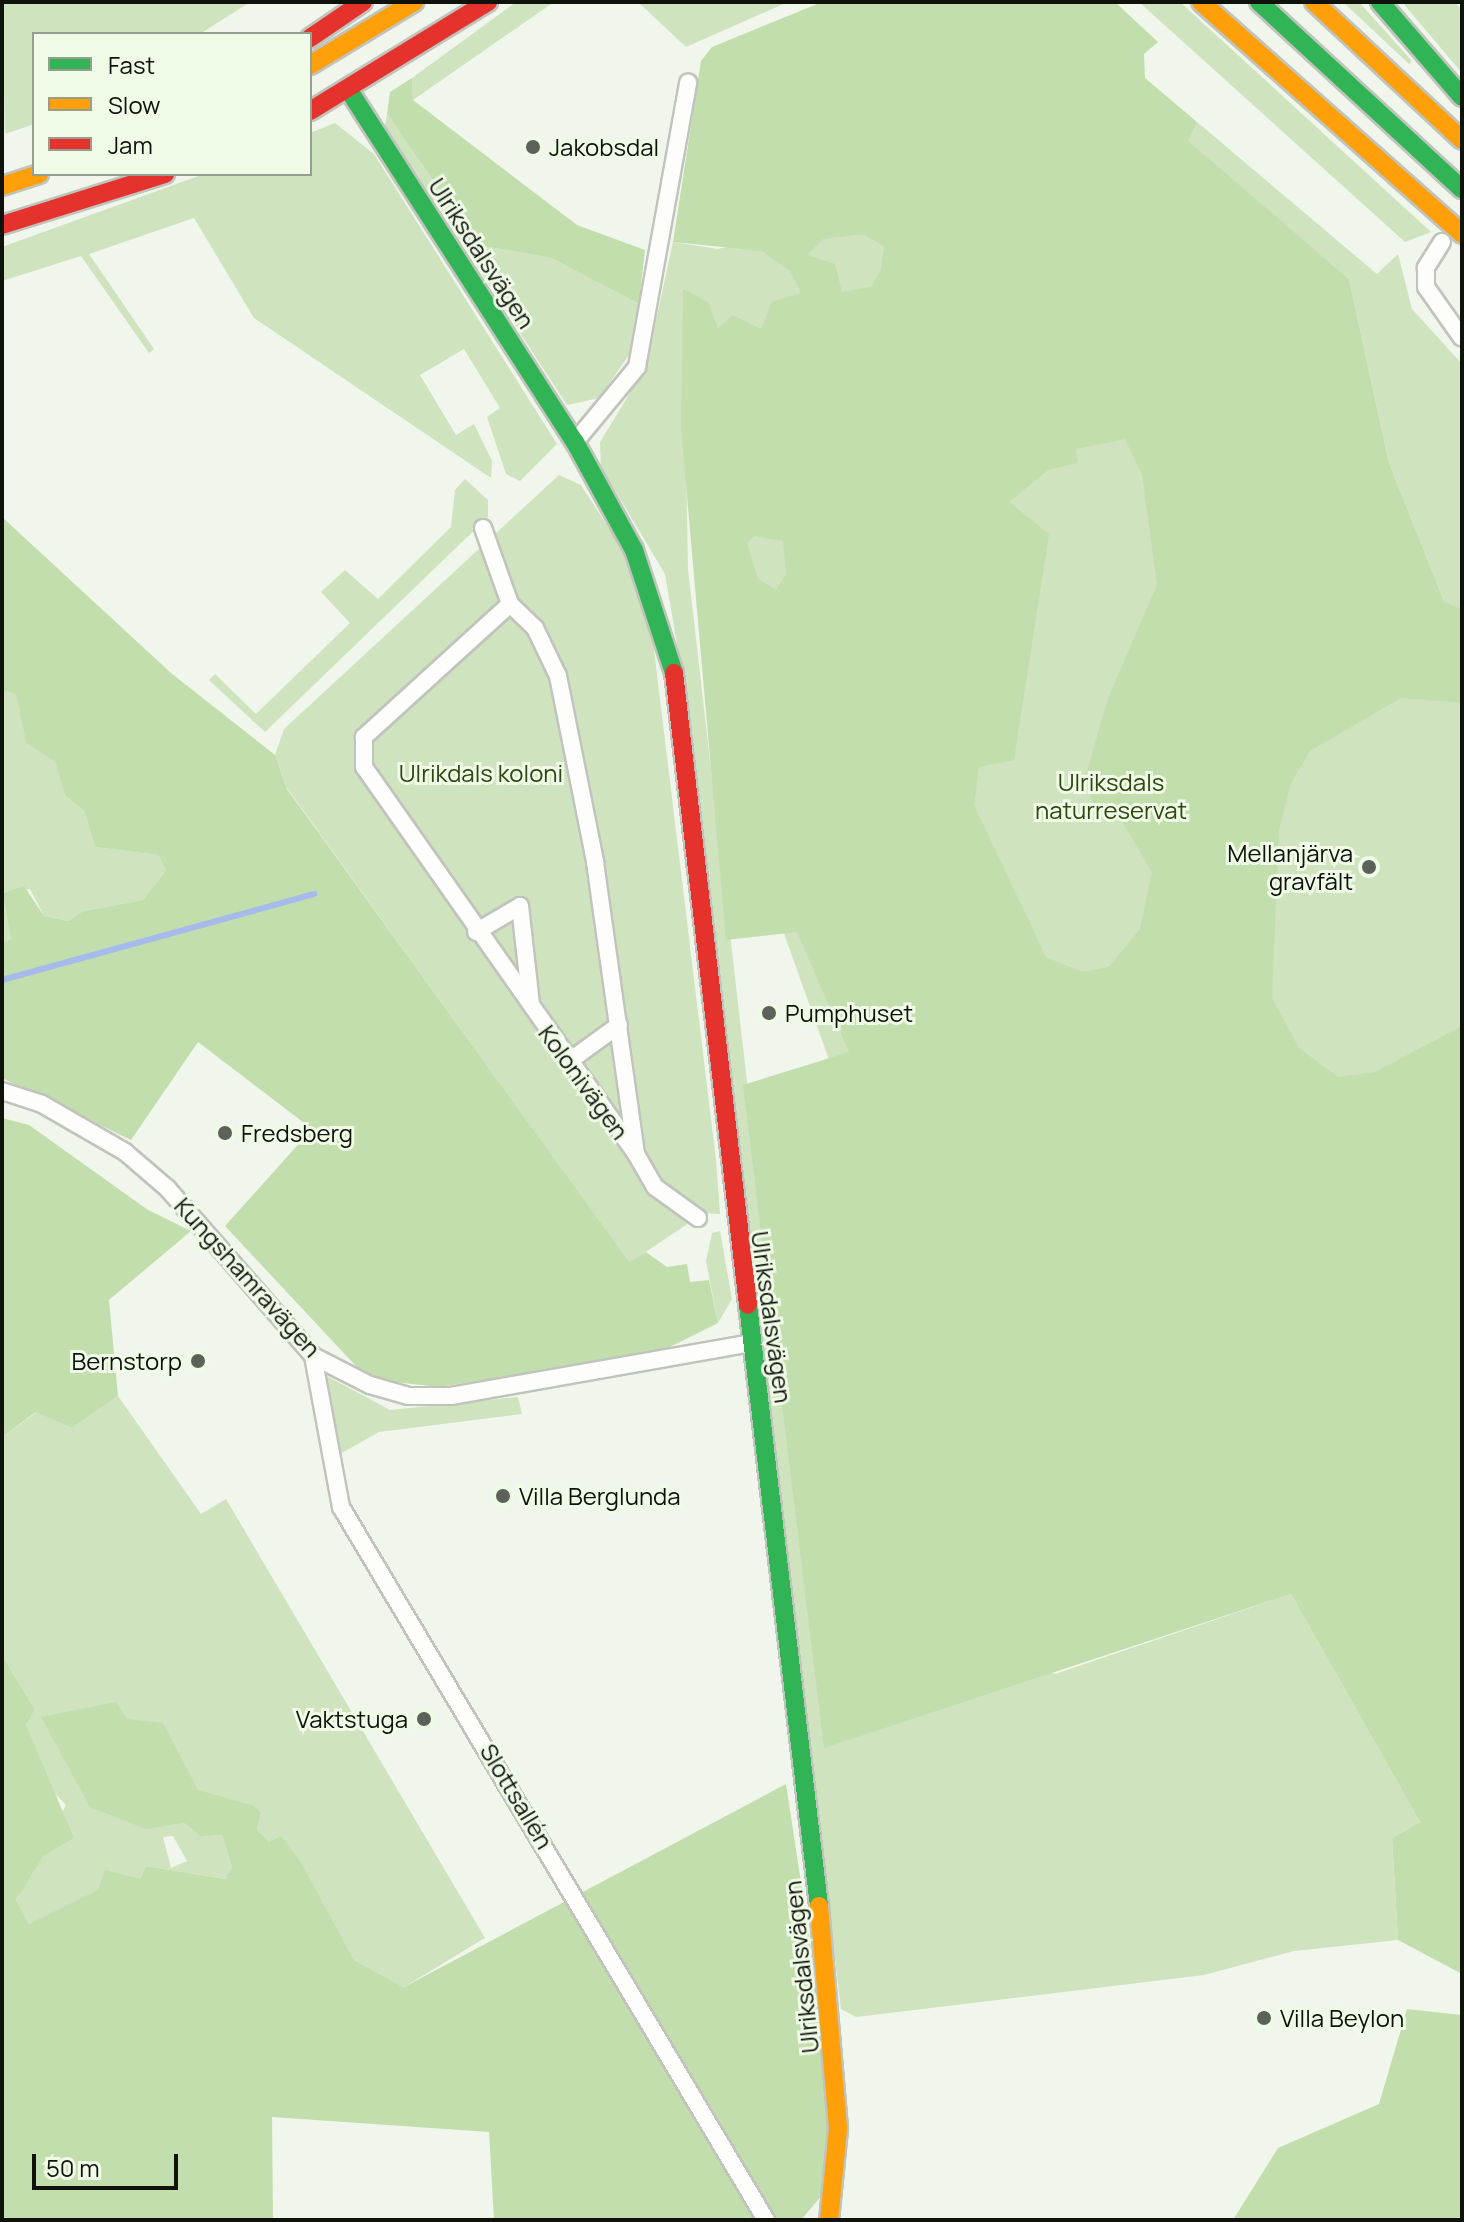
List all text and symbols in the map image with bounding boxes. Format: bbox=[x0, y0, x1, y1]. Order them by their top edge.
legend bbox=[32, 32, 312, 176]
text: Fast bbox=[108, 48, 155, 81]
text: Slow bbox=[108, 88, 161, 121]
text: Jam bbox=[108, 128, 153, 161]
place label: Jakobsdal bbox=[549, 133, 659, 161]
marker: Jakobsdal bbox=[524, 138, 542, 156]
street label: Ulriksdalsvägen bbox=[423, 173, 541, 333]
park label: Ulrikdals koloni bbox=[399, 759, 563, 787]
park label: Ulriksdals naturreservat bbox=[1035, 768, 1187, 824]
place label: Mellanjärva gravfält bbox=[1227, 839, 1353, 895]
marker: Mellanjärva gravfält bbox=[1360, 858, 1378, 876]
place label: Pumphuset bbox=[785, 999, 913, 1027]
marker: Pumphuset bbox=[760, 1004, 778, 1022]
street label: Kolonivägen bbox=[533, 1019, 635, 1145]
place label: Fredsberg bbox=[241, 1119, 353, 1147]
marker: Fredsberg bbox=[216, 1124, 234, 1142]
street label: Kungshamravägen bbox=[169, 1191, 327, 1363]
street label: Ulriksdalsvägen bbox=[746, 1229, 798, 1405]
place label: Bernstorp bbox=[72, 1347, 182, 1375]
marker: Bernstorp bbox=[189, 1352, 207, 1370]
place label: Villa Berglunda bbox=[519, 1482, 681, 1510]
marker: Villa Berglunda bbox=[494, 1487, 512, 1505]
place label: Vaktstuga bbox=[296, 1705, 408, 1733]
marker: Vaktstuga bbox=[415, 1710, 433, 1728]
street label: Slottsallén bbox=[474, 1738, 560, 1854]
street label: Ulriksdalsvägen bbox=[778, 1879, 824, 2055]
place label: Villa Beylon bbox=[1280, 2004, 1404, 2032]
marker: Villa Beylon bbox=[1255, 2009, 1273, 2027]
scale bar bbox=[36, 2138, 182, 2188]
text: 50 m bbox=[46, 2151, 100, 2184]

